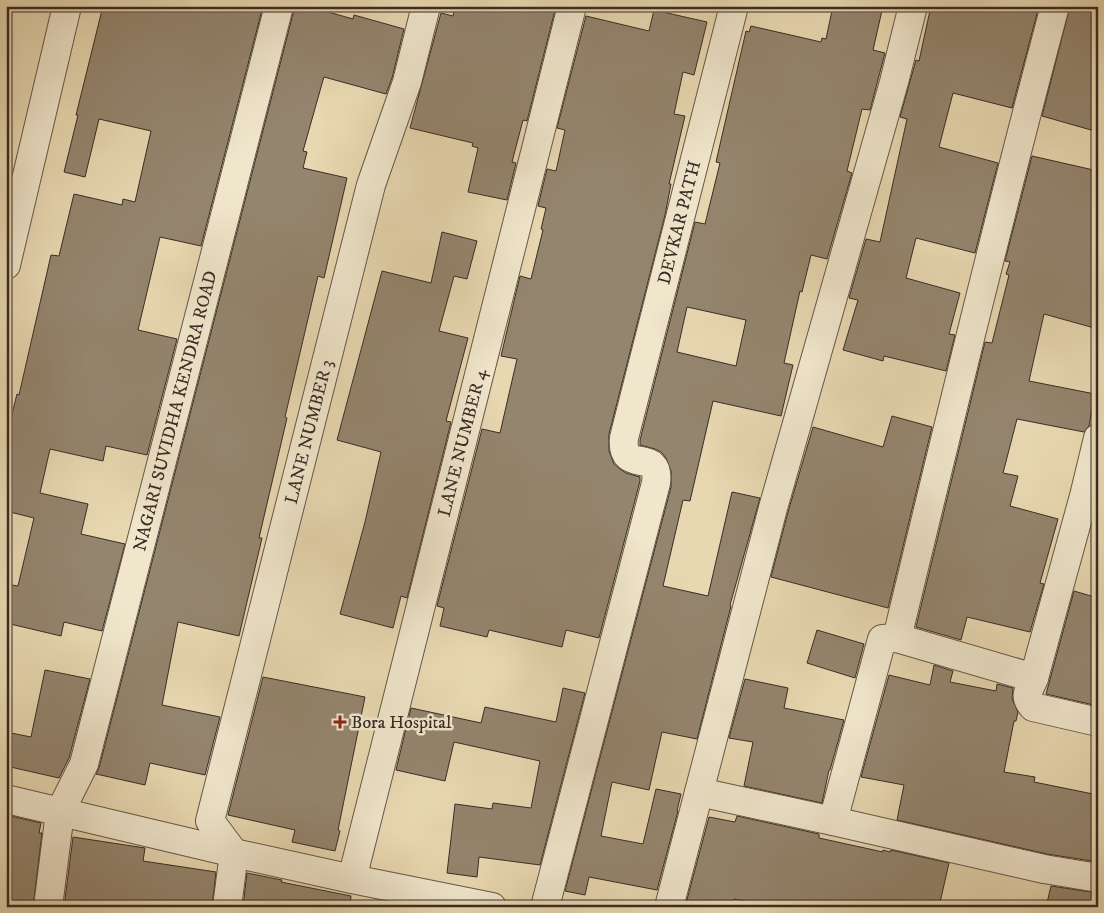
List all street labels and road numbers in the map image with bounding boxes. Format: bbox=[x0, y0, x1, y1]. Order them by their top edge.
street label: DEVKAR PATH bbox=[654, 158, 706, 287]
street label: NAGARI SUVIDHA KENDRA ROAD bbox=[129, 269, 222, 554]
street label: LANE NUMBER 3 bbox=[281, 358, 338, 506]
street label: LANE NUMBER 4 bbox=[434, 366, 492, 519]

